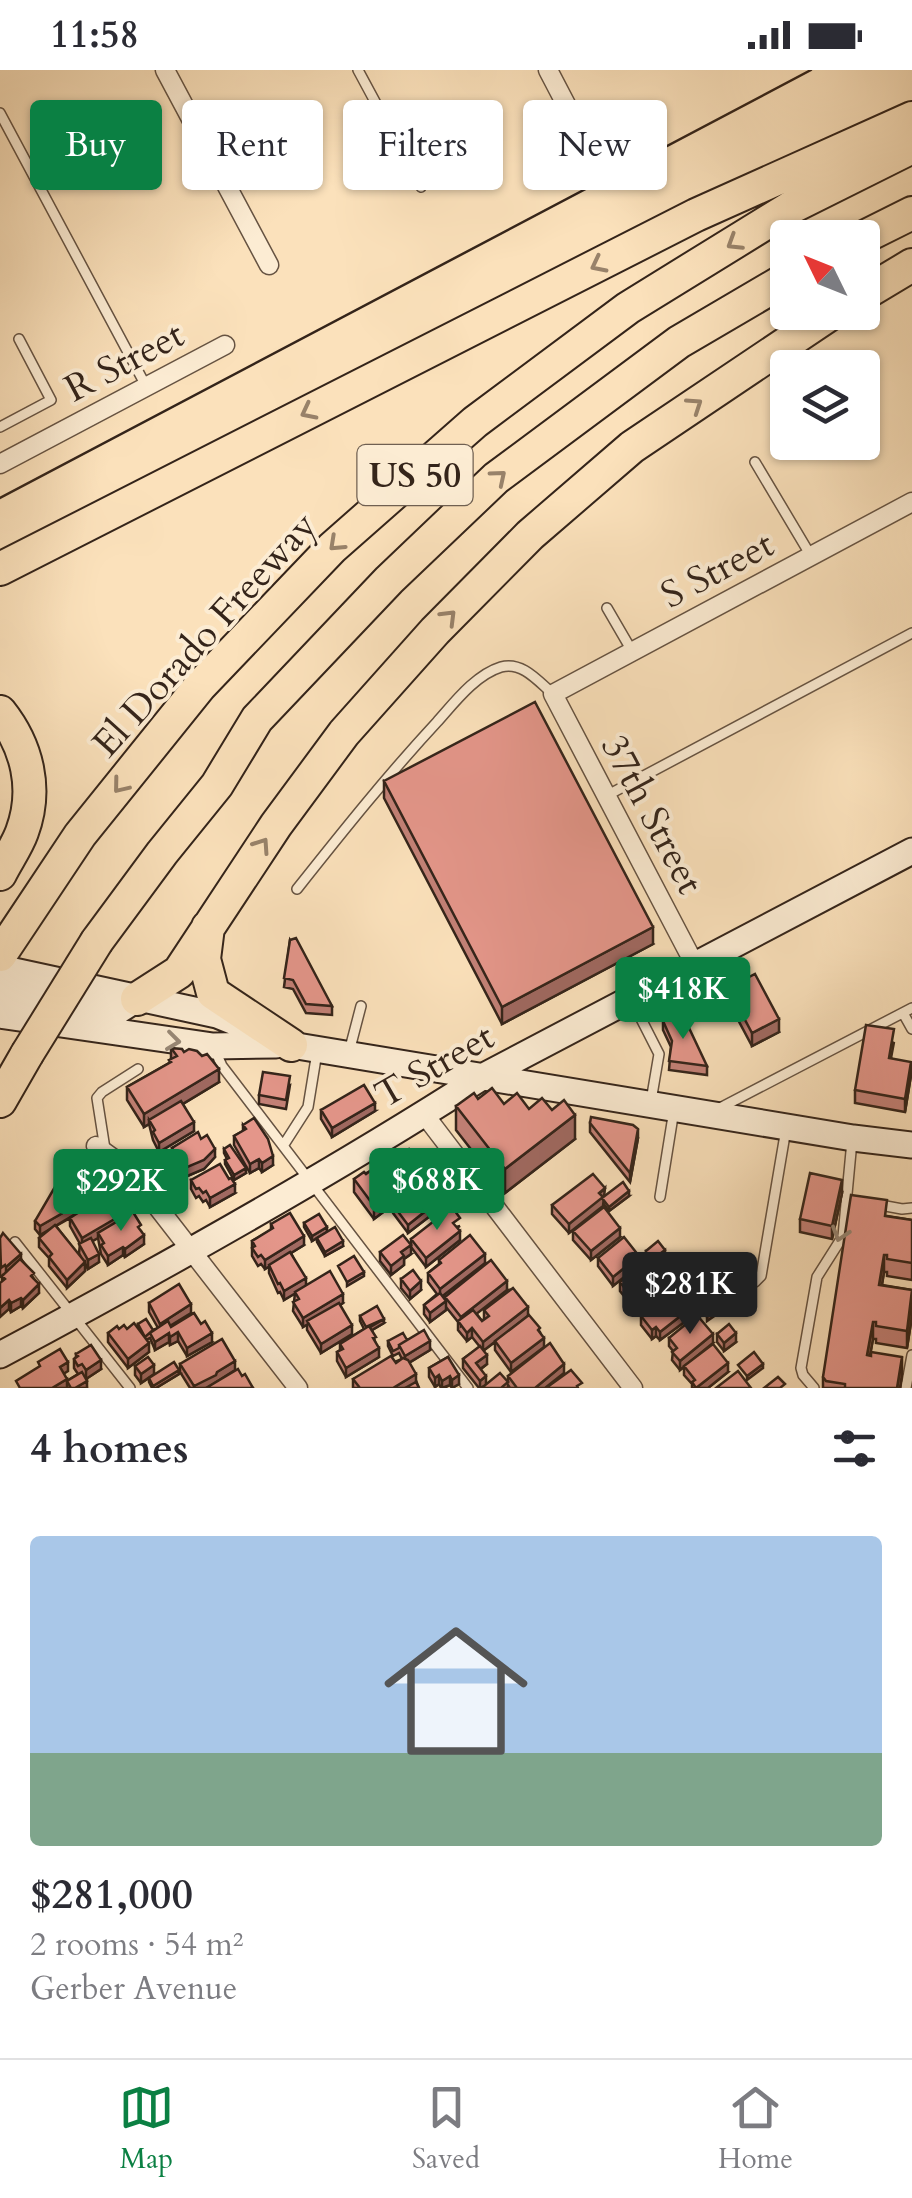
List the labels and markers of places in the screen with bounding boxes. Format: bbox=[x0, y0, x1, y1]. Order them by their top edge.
pin: $418K bbox=[613, 957, 753, 1042]
pin: $688K bbox=[367, 1148, 507, 1233]
pin: $292K bbox=[51, 1149, 191, 1234]
pin: $281K bbox=[620, 1252, 760, 1337]

